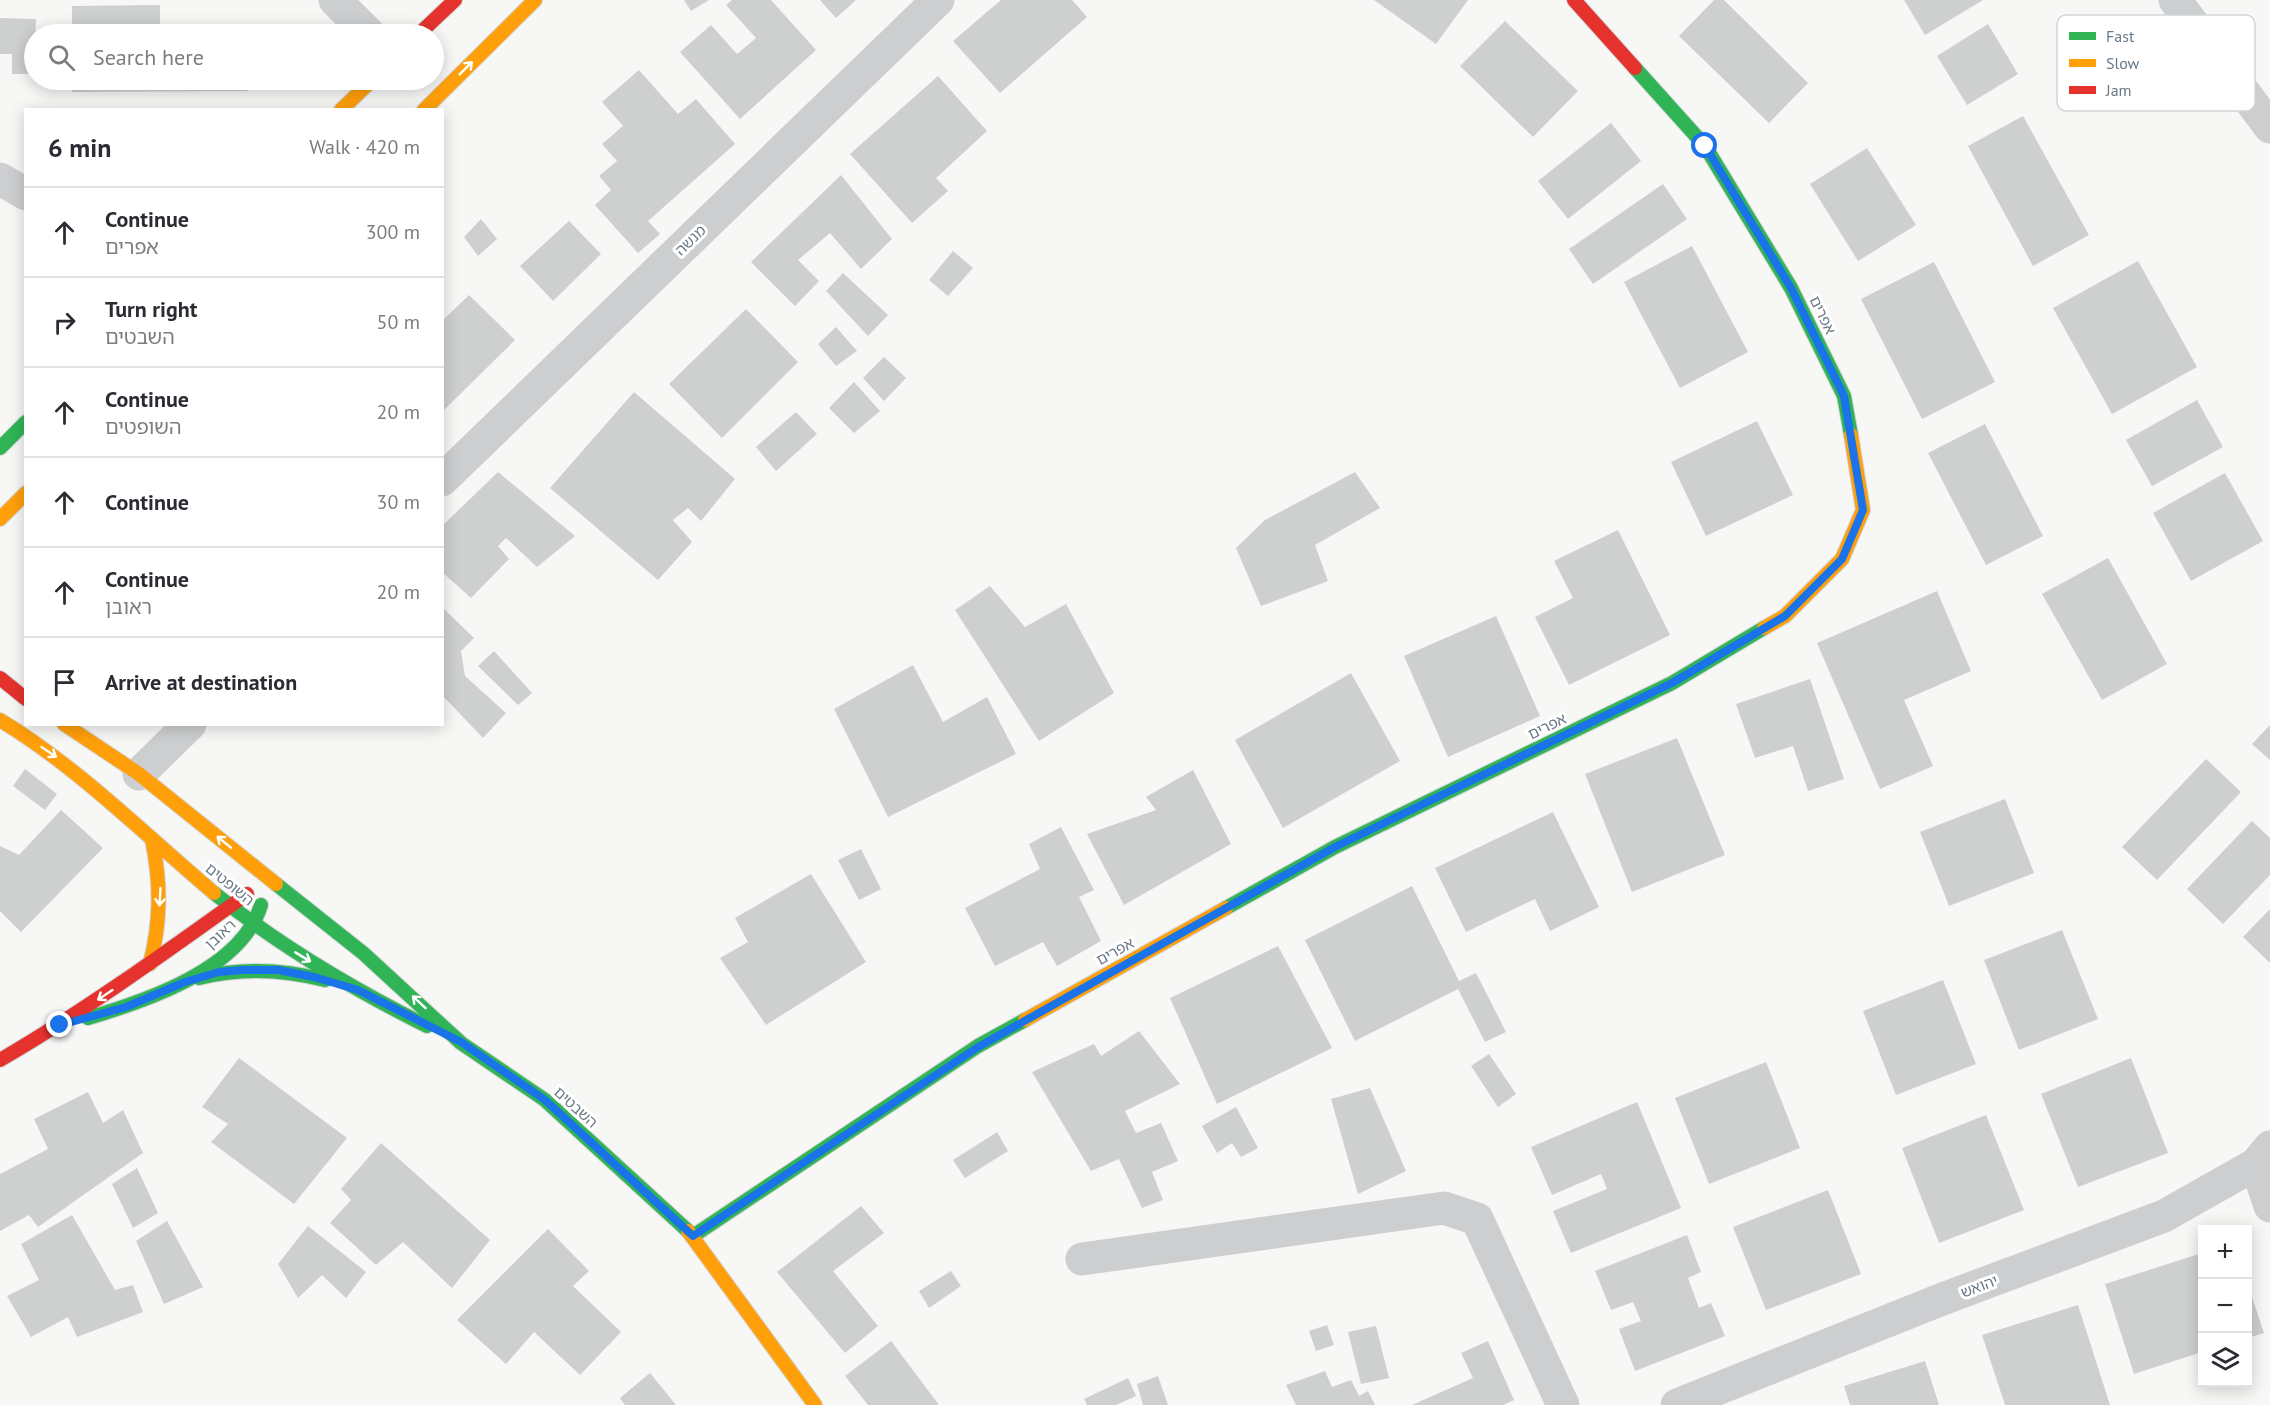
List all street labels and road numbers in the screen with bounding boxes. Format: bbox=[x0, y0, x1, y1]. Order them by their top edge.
street label: מנשה bbox=[670, 221, 710, 259]
street label: אפרים bbox=[1806, 293, 1840, 337]
street label: אפרים bbox=[1525, 709, 1569, 743]
street label: השופטים bbox=[202, 859, 258, 909]
street label: ראובן bbox=[201, 915, 239, 953]
street label: אפרים bbox=[1093, 933, 1137, 969]
street label: השבטים bbox=[550, 1082, 602, 1132]
street label: יהואש bbox=[1958, 1270, 2000, 1302]

